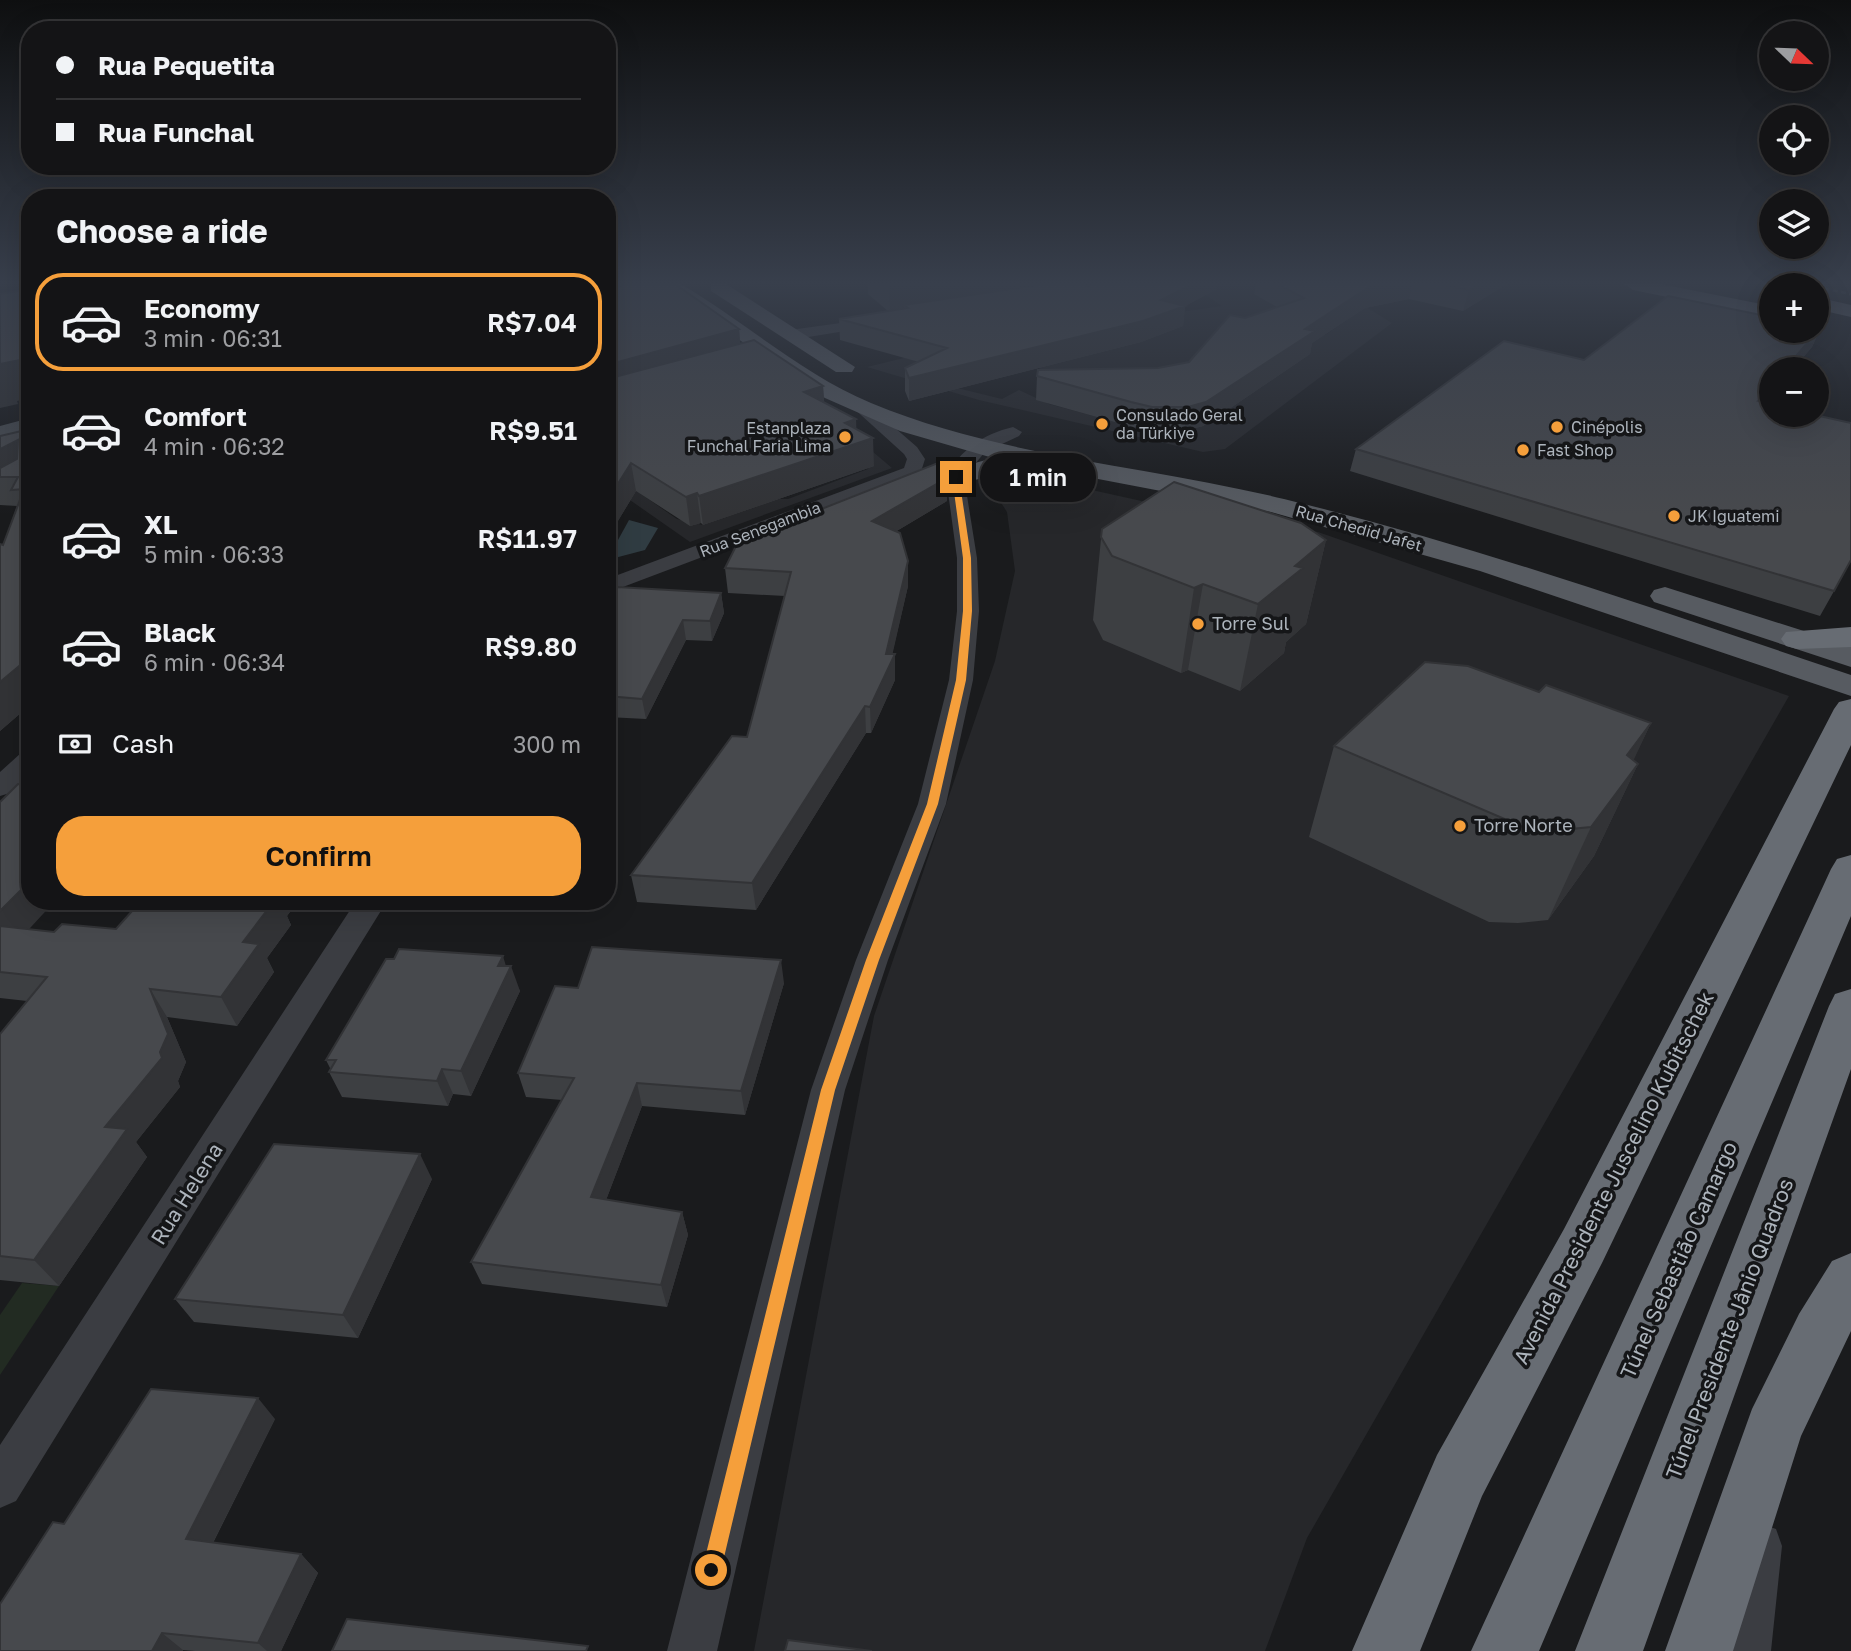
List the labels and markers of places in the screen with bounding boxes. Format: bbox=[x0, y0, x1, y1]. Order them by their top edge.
place label: Consulado Geral da Türkiye bbox=[1116, 405, 1243, 443]
marker: Consulado Geral da Türkiye bbox=[1094, 416, 1110, 432]
place label: Cinépolis bbox=[1571, 417, 1643, 437]
place label: Estanplaza Funchal Faria Lima bbox=[687, 418, 831, 456]
marker: Cinépolis bbox=[1549, 419, 1565, 435]
marker: Estanplaza Funchal Faria Lima bbox=[837, 429, 853, 445]
place label: Fast Shop bbox=[1537, 440, 1614, 460]
marker: Fast Shop bbox=[1515, 442, 1531, 458]
place label: JK Iguatemi bbox=[1688, 506, 1779, 526]
marker: JK Iguatemi bbox=[1666, 508, 1682, 524]
place label: Torre Sul bbox=[1212, 612, 1290, 634]
marker: Torre Sul bbox=[1190, 616, 1206, 632]
place label: Torre Norte bbox=[1474, 814, 1573, 836]
marker: Torre Norte bbox=[1452, 818, 1468, 834]

